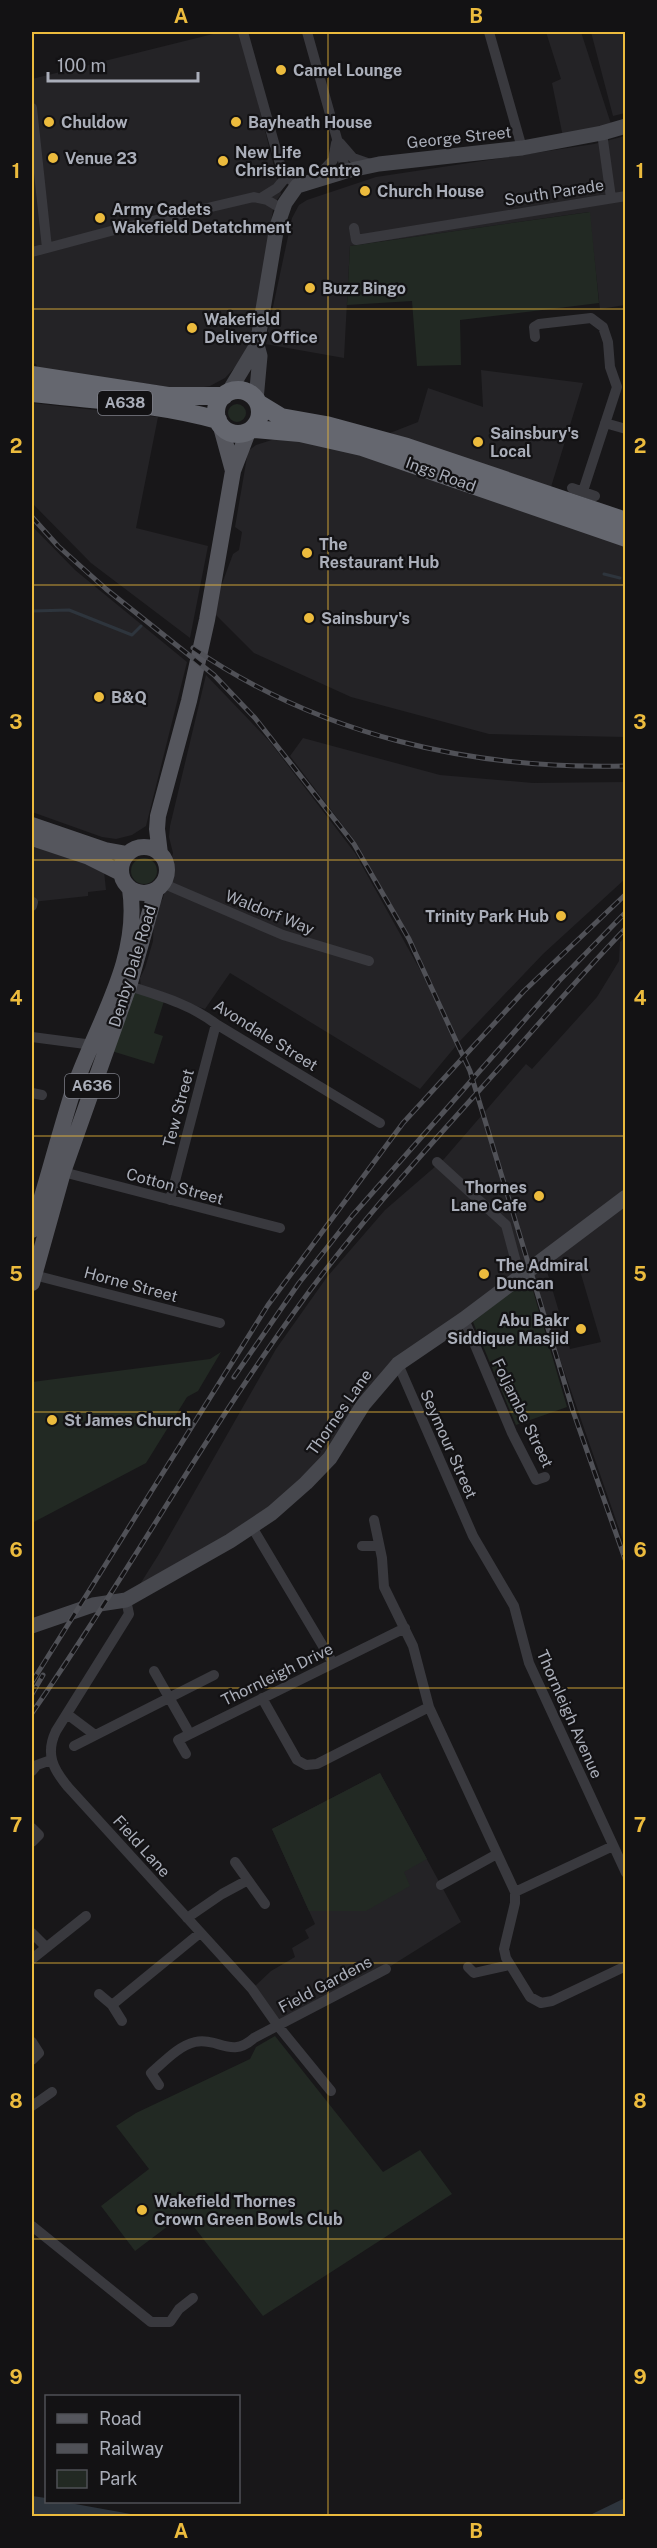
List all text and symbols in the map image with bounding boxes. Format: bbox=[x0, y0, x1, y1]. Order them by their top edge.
text: A bbox=[174, 4, 188, 28]
text: B bbox=[469, 4, 483, 28]
scale bar bbox=[48, 45, 198, 83]
text: 100 m bbox=[57, 55, 106, 76]
place label: Camel Lounge bbox=[293, 61, 402, 80]
marker: Camel Lounge bbox=[274, 63, 288, 77]
place label: Chuldow bbox=[61, 113, 128, 132]
place label: Bayheath House bbox=[248, 113, 372, 132]
marker: Chuldow bbox=[42, 115, 56, 129]
marker: Bayheath House bbox=[229, 115, 243, 129]
street label: George Street bbox=[406, 123, 512, 152]
place label: New Life Christian Centre bbox=[235, 143, 361, 180]
place label: Venue 23 bbox=[65, 149, 137, 168]
marker: Venue 23 bbox=[46, 151, 60, 165]
marker: New Life Christian Centre bbox=[216, 154, 230, 168]
text: 1 bbox=[12, 159, 20, 183]
text: 1 bbox=[636, 159, 644, 183]
street label: South Parade bbox=[503, 175, 605, 210]
place label: Church House bbox=[377, 182, 484, 201]
marker: Church House bbox=[358, 184, 372, 198]
place label: Army Cadets Wakefield Detatchment bbox=[112, 200, 292, 237]
marker: Army Cadets Wakefield Detatchment bbox=[93, 211, 107, 225]
place label: Buzz Bingo bbox=[322, 279, 406, 298]
marker: Buzz Bingo bbox=[303, 281, 317, 295]
place label: Wakefield Delivery Office bbox=[204, 310, 318, 347]
marker: Wakefield Delivery Office bbox=[185, 321, 199, 335]
road number: A638 bbox=[98, 391, 152, 415]
place label: Sainsbury's Local bbox=[490, 424, 579, 461]
text: 2 bbox=[10, 434, 22, 458]
text: 2 bbox=[634, 434, 646, 458]
marker: Sainsbury's Local bbox=[471, 435, 485, 449]
street label: Ings Road bbox=[403, 453, 478, 496]
place label: The Restaurant Hub bbox=[319, 535, 440, 572]
marker: The Restaurant Hub bbox=[300, 546, 314, 560]
place label: Sainsbury's bbox=[321, 609, 410, 628]
marker: Sainsbury's bbox=[302, 611, 316, 625]
place label: B&Q bbox=[111, 688, 147, 707]
marker: B&Q bbox=[92, 690, 106, 704]
text: 3 bbox=[9, 710, 23, 734]
text: 3 bbox=[633, 710, 647, 734]
street label: Waldorf Way bbox=[222, 886, 318, 939]
street label: Denby Dale Road bbox=[105, 903, 160, 1029]
place label: Trinity Park Hub bbox=[425, 907, 549, 926]
marker: Trinity Park Hub bbox=[554, 909, 568, 923]
text: 4 bbox=[9, 986, 23, 1010]
text: 4 bbox=[633, 986, 647, 1010]
street label: Avondale Street bbox=[210, 996, 321, 1075]
street label: Tew Street bbox=[159, 1067, 198, 1149]
road number: A636 bbox=[65, 1074, 119, 1098]
street label: Cotton Street bbox=[124, 1164, 226, 1209]
place label: Thornes Lane Cafe bbox=[451, 1178, 527, 1215]
marker: Thornes Lane Cafe bbox=[532, 1189, 546, 1203]
place label: The Admiral Duncan bbox=[496, 1256, 589, 1293]
text: 5 bbox=[9, 1262, 23, 1286]
text: 5 bbox=[633, 1262, 647, 1286]
street label: Horne Street bbox=[82, 1263, 180, 1306]
marker: The Admiral Duncan bbox=[477, 1267, 491, 1281]
place label: Abu Bakr Siddique Masjid bbox=[447, 1311, 569, 1348]
marker: Abu Bakr Siddique Masjid bbox=[574, 1322, 588, 1336]
street label: Foljambe Street bbox=[488, 1355, 557, 1471]
street label: Thornes Lane bbox=[303, 1366, 376, 1459]
street label: Seymour Street bbox=[416, 1387, 481, 1502]
place label: St James Church bbox=[64, 1411, 191, 1430]
marker: St James Church bbox=[45, 1413, 59, 1427]
text: 6 bbox=[9, 1538, 23, 1562]
text: 6 bbox=[633, 1538, 647, 1562]
street label: Thornleigh Drive bbox=[218, 1639, 336, 1710]
street label: Thornleigh Avenue bbox=[533, 1647, 606, 1781]
street label: Field Lane bbox=[109, 1812, 174, 1881]
text: 7 bbox=[10, 1813, 22, 1837]
text: 7 bbox=[634, 1813, 646, 1837]
street label: Field Gardens bbox=[275, 1952, 375, 2017]
text: 8 bbox=[9, 2089, 23, 2113]
text: 8 bbox=[633, 2089, 647, 2113]
place label: Wakefield Thornes Crown Green Bowls Club bbox=[154, 2192, 343, 2229]
marker: Wakefield Thornes Crown Green Bowls Club bbox=[135, 2203, 149, 2217]
text: 9 bbox=[9, 2365, 23, 2389]
text: 9 bbox=[633, 2365, 647, 2389]
legend bbox=[45, 2395, 240, 2503]
text: Road bbox=[99, 2408, 142, 2429]
text: Railway bbox=[99, 2438, 164, 2459]
text: Park bbox=[99, 2468, 137, 2489]
text: A bbox=[174, 2519, 188, 2543]
text: B bbox=[469, 2519, 483, 2543]

